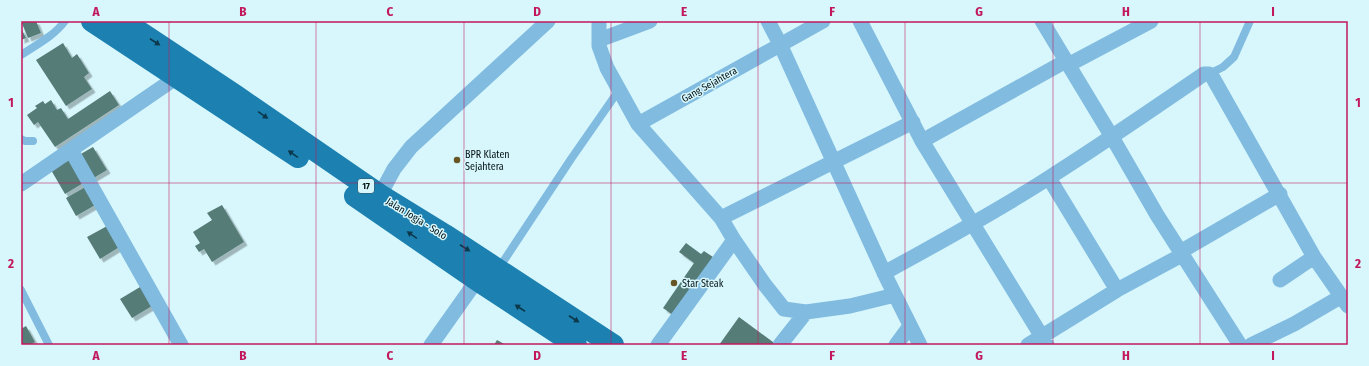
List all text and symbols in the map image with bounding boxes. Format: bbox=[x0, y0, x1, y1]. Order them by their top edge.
text: A bbox=[91, 4, 100, 19]
text: B bbox=[239, 4, 247, 19]
text: C bbox=[387, 4, 394, 19]
text: D bbox=[533, 4, 541, 19]
text: E bbox=[681, 4, 687, 19]
text: F bbox=[829, 4, 835, 19]
text: G bbox=[975, 4, 983, 19]
text: H bbox=[1122, 4, 1130, 19]
text: I bbox=[1271, 4, 1275, 19]
one-way arrow bbox=[149, 39, 161, 46]
street label: Gang Sejahtera bbox=[680, 65, 739, 105]
text: 1 bbox=[8, 95, 14, 110]
text: 1 bbox=[1355, 95, 1361, 110]
one-way arrow bbox=[258, 111, 269, 119]
place label: BPR Klaten Sejahtera bbox=[465, 149, 510, 173]
one-way arrow bbox=[288, 150, 299, 158]
marker: BPR Klaten Sejahtera bbox=[452, 155, 462, 165]
road number: 17 bbox=[358, 179, 374, 193]
street label: Jalan Jogja - Solo bbox=[384, 195, 449, 242]
one-way arrow bbox=[407, 231, 417, 239]
one-way arrow bbox=[460, 244, 470, 252]
text: 2 bbox=[7, 256, 14, 271]
text: 2 bbox=[1354, 256, 1361, 271]
marker: Star Steak bbox=[669, 278, 679, 288]
place label: Star Steak bbox=[682, 278, 724, 290]
one-way arrow bbox=[515, 304, 525, 312]
one-way arrow bbox=[568, 316, 580, 323]
text: A bbox=[91, 348, 100, 363]
text: B bbox=[239, 348, 247, 363]
text: C bbox=[387, 348, 394, 363]
text: D bbox=[533, 348, 541, 363]
text: E bbox=[681, 348, 687, 363]
text: F bbox=[829, 348, 835, 363]
text: G bbox=[975, 348, 983, 363]
text: H bbox=[1122, 348, 1130, 363]
text: I bbox=[1271, 348, 1275, 363]

